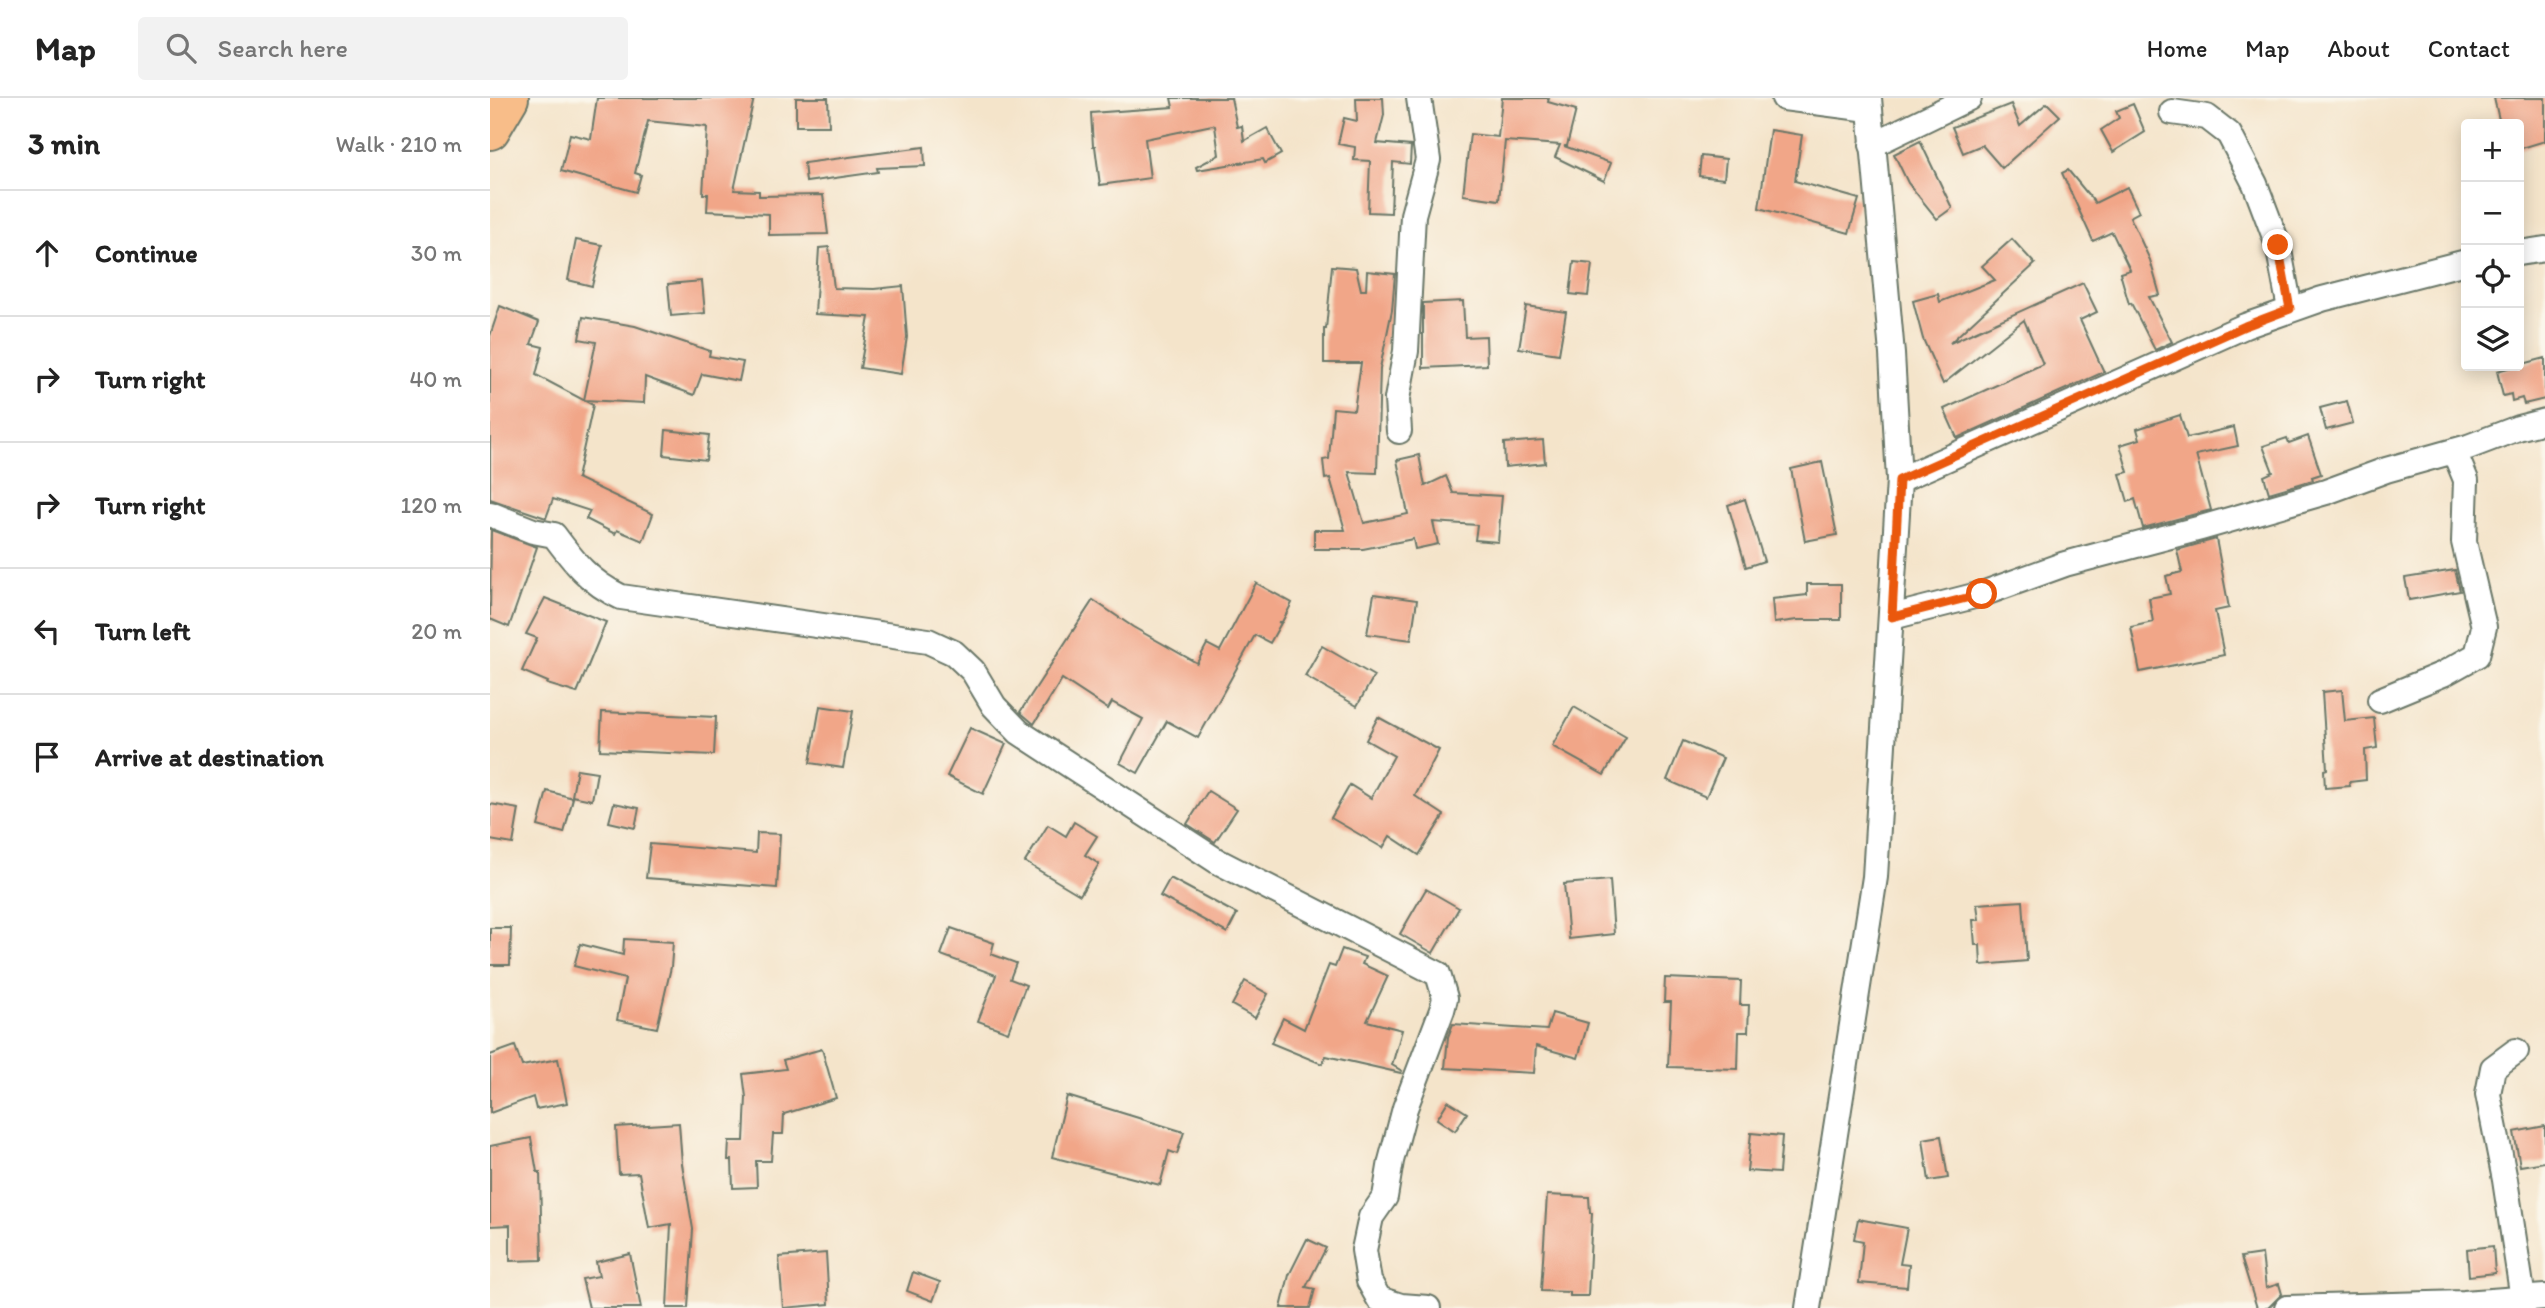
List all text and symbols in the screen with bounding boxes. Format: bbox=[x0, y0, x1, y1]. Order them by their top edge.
search box bbox=[138, 17, 628, 80]
text: Map bbox=[35, 29, 96, 68]
icon: search bbox=[162, 29, 200, 67]
text: Search here bbox=[218, 32, 348, 64]
text: Home bbox=[2147, 34, 2207, 63]
text: Map bbox=[2245, 34, 2289, 63]
text: About bbox=[2327, 34, 2390, 63]
text: Contact bbox=[2428, 34, 2510, 63]
map controls bbox=[2461, 119, 2524, 371]
button: + bbox=[2461, 119, 2524, 182]
text: 3 min bbox=[28, 125, 100, 162]
text: Walk · 210 m bbox=[336, 130, 462, 158]
button: − bbox=[2461, 182, 2524, 245]
route end bbox=[2262, 229, 2293, 260]
icon: ahead bbox=[28, 234, 66, 272]
text: Continue bbox=[95, 237, 198, 269]
text: 30 m bbox=[411, 239, 462, 267]
button: locate bbox=[2461, 245, 2524, 308]
button: layers bbox=[2461, 308, 2524, 371]
icon: right bbox=[28, 360, 66, 398]
text: Turn right bbox=[95, 363, 206, 395]
text: 40 m bbox=[409, 365, 462, 393]
icon: right bbox=[28, 486, 66, 524]
text: Turn right bbox=[95, 489, 206, 521]
text: 120 m bbox=[401, 491, 462, 519]
route start bbox=[1966, 578, 1997, 609]
icon: left bbox=[28, 612, 66, 650]
text: Turn left bbox=[95, 615, 191, 647]
text: 20 m bbox=[411, 617, 462, 645]
icon: arrive bbox=[28, 738, 66, 776]
text: Arrive at destination bbox=[95, 741, 324, 773]

